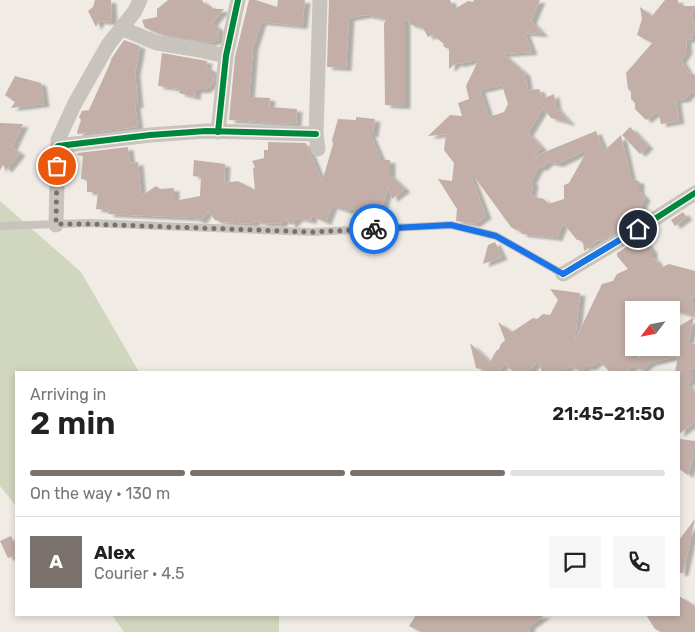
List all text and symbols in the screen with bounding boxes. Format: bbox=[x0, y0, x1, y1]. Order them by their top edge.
pin bbox=[36, 145, 78, 187]
icon: bag bbox=[43, 152, 71, 180]
courier bbox=[349, 204, 399, 254]
pin bbox=[617, 208, 659, 250]
icon: bike bbox=[360, 215, 388, 243]
icon: home bbox=[624, 215, 652, 243]
north arrow bbox=[625, 301, 680, 356]
map controls bbox=[625, 301, 680, 356]
text: Arriving in bbox=[30, 385, 106, 404]
text: 21:45–21:50 bbox=[552, 402, 665, 425]
text: 2 min bbox=[30, 404, 115, 442]
text: On the way · 130 m bbox=[30, 484, 170, 503]
button: chat bbox=[549, 536, 601, 588]
button: phone bbox=[613, 536, 665, 588]
text: Alex bbox=[94, 541, 135, 564]
text: A bbox=[49, 550, 63, 573]
text: Courier · 4.5 bbox=[94, 564, 184, 583]

